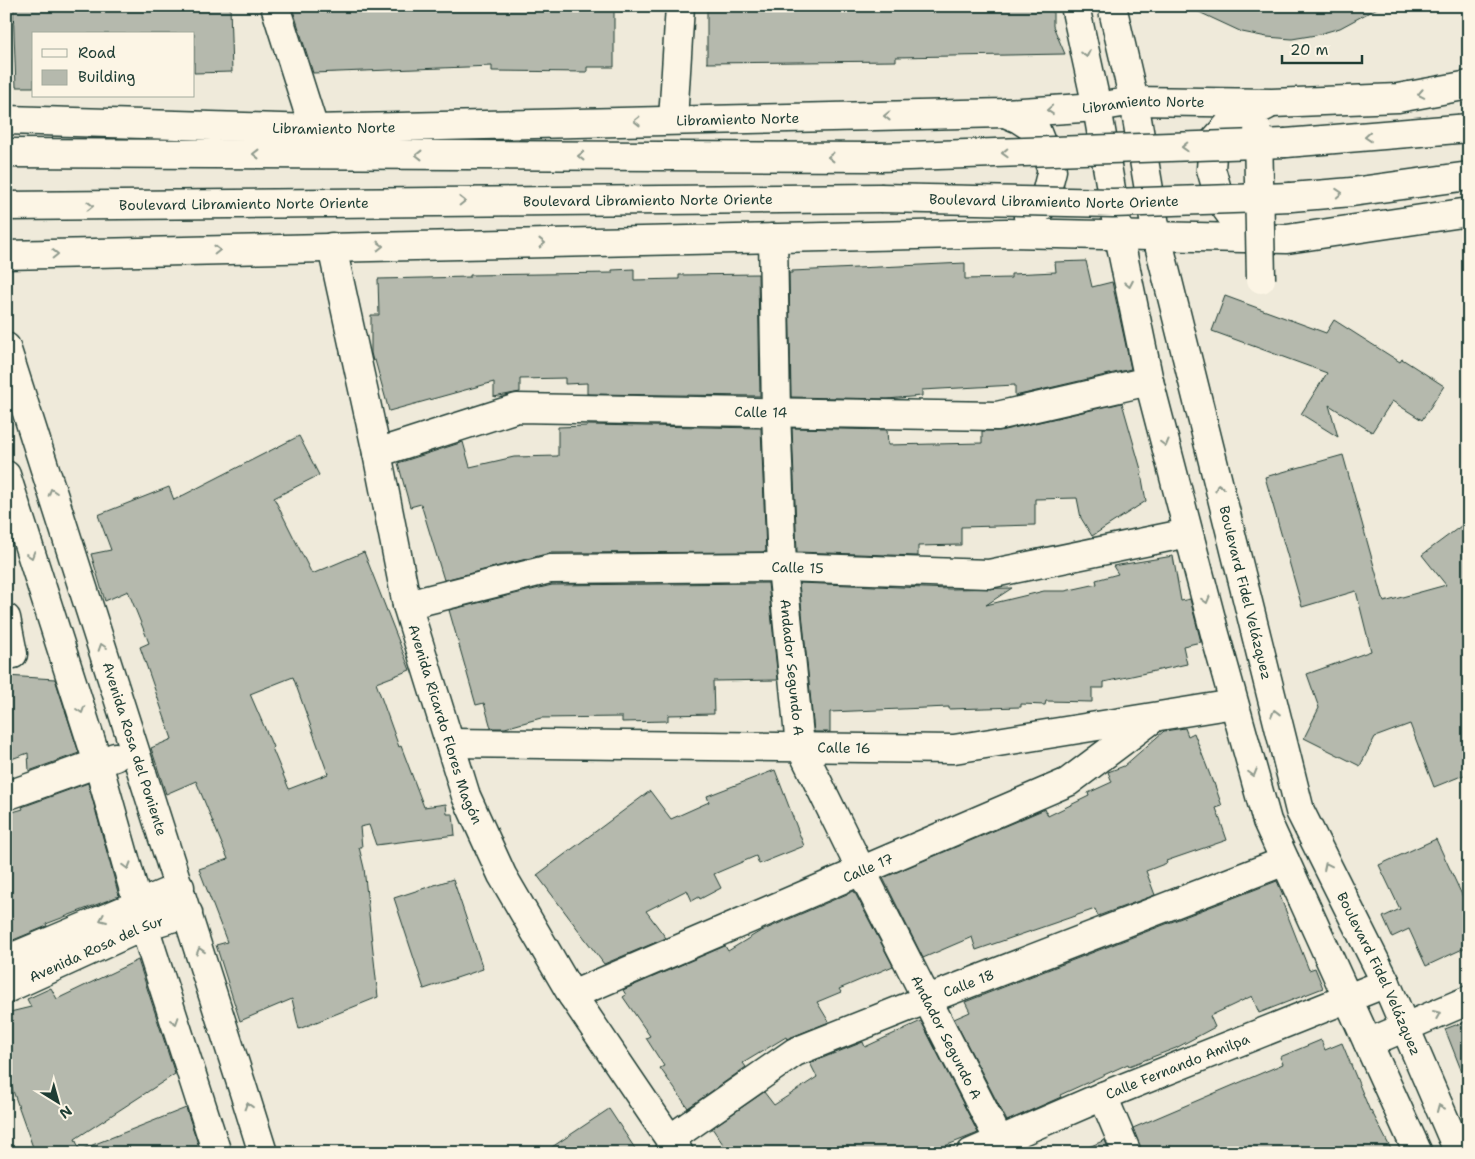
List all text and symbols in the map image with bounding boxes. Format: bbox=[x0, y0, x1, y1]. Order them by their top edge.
legend bbox=[32, 32, 195, 98]
scale bar bbox=[1282, 32, 1362, 64]
text: 20 m bbox=[1290, 40, 1329, 60]
text: Road bbox=[78, 43, 116, 63]
one-way arrow bbox=[1080, 49, 1091, 58]
text: Building bbox=[78, 67, 135, 87]
one-way arrow bbox=[1416, 88, 1425, 98]
street label: Libramiento Norte bbox=[1081, 92, 1205, 117]
one-way arrow bbox=[1045, 105, 1053, 116]
street label: Libramiento Norte bbox=[676, 109, 800, 130]
one-way arrow bbox=[883, 111, 890, 121]
one-way arrow bbox=[633, 116, 641, 126]
street label: Libramiento Norte bbox=[272, 118, 396, 138]
one-way arrow bbox=[1364, 131, 1372, 142]
one-way arrow bbox=[1180, 141, 1188, 152]
one-way arrow bbox=[1000, 147, 1008, 158]
one-way arrow bbox=[252, 149, 260, 159]
one-way arrow bbox=[415, 150, 422, 160]
one-way arrow bbox=[577, 151, 585, 161]
one-way arrow bbox=[827, 151, 835, 162]
one-way arrow bbox=[1336, 188, 1344, 199]
street label: Boulevard Libramiento Norte Oriente bbox=[523, 190, 773, 210]
street label: Boulevard Libramiento Norte Oriente bbox=[929, 190, 1179, 212]
street label: Boulevard Libramiento Norte Oriente bbox=[119, 194, 369, 214]
one-way arrow bbox=[459, 196, 467, 207]
one-way arrow bbox=[86, 200, 94, 211]
one-way arrow bbox=[539, 238, 547, 248]
one-way arrow bbox=[376, 241, 384, 251]
one-way arrow bbox=[214, 245, 222, 255]
one-way arrow bbox=[52, 249, 59, 259]
one-way arrow bbox=[1123, 280, 1134, 289]
street label: Calle 14 bbox=[734, 403, 788, 422]
one-way arrow bbox=[1159, 438, 1169, 446]
one-way arrow bbox=[1215, 483, 1225, 491]
one-way arrow bbox=[48, 488, 58, 496]
street label: Boulevard Fidel Velázquez bbox=[1215, 504, 1276, 681]
one-way arrow bbox=[26, 550, 36, 559]
street label: Calle 15 bbox=[771, 558, 824, 577]
one-way arrow bbox=[1200, 595, 1211, 604]
street label: Andador Segundo A bbox=[776, 598, 808, 736]
street label: Avenida Ricardo Flores Magón bbox=[405, 622, 487, 827]
one-way arrow bbox=[97, 643, 107, 651]
street label: Avenida Rosa del Poniente bbox=[99, 660, 171, 838]
one-way arrow bbox=[75, 705, 85, 713]
one-way arrow bbox=[1271, 709, 1281, 717]
street label: Calle 16 bbox=[817, 738, 871, 757]
one-way arrow bbox=[1248, 769, 1258, 777]
street label: Calle 17 bbox=[840, 849, 896, 887]
one-way arrow bbox=[121, 861, 131, 869]
one-way arrow bbox=[1323, 862, 1333, 871]
street label: Boulevard Fidel Velázquez bbox=[1333, 889, 1425, 1058]
street label: Avenida Rosa del Sur bbox=[26, 912, 166, 986]
one-way arrow bbox=[99, 912, 108, 923]
one-way arrow bbox=[196, 947, 206, 956]
street label: Calle 18 bbox=[940, 965, 997, 1001]
street label: Andador Segundo A bbox=[907, 972, 986, 1102]
one-way arrow bbox=[1432, 1010, 1441, 1021]
one-way arrow bbox=[169, 1016, 179, 1025]
street label: Calle Fernando Amilpa bbox=[1103, 1029, 1252, 1103]
north arrow bbox=[32, 1076, 82, 1126]
text: N bbox=[56, 1102, 76, 1123]
one-way arrow bbox=[244, 1103, 254, 1111]
one-way arrow bbox=[1436, 1104, 1447, 1113]

